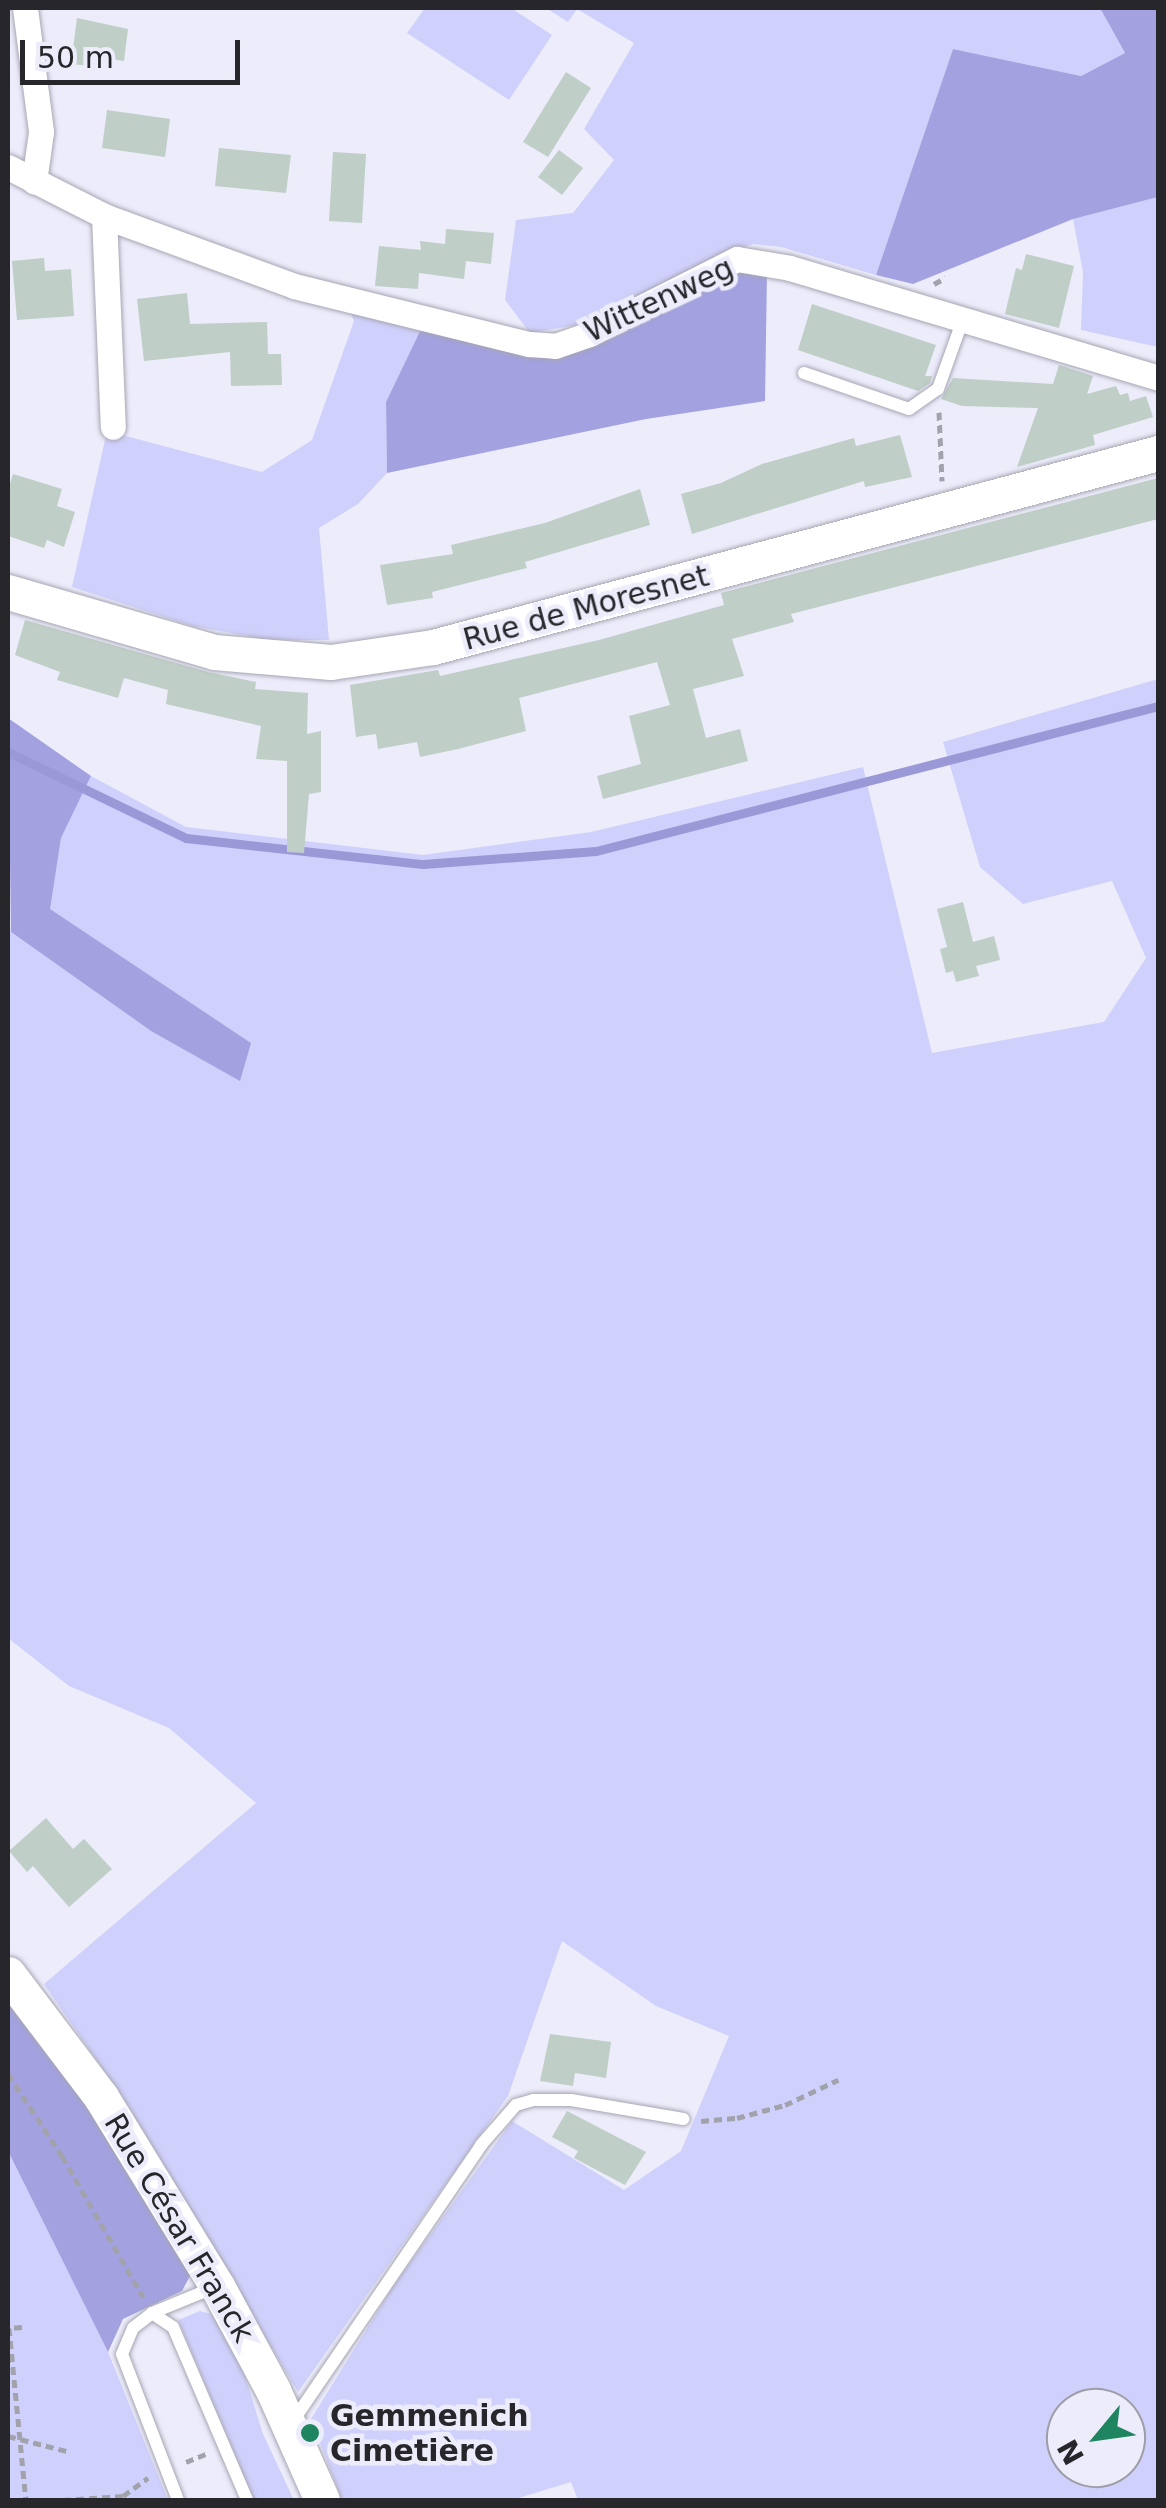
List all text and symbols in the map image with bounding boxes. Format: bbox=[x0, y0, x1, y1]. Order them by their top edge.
scale bar bbox=[25, 20, 245, 82]
text: 50 m bbox=[37, 40, 114, 75]
street label: Wittenweg bbox=[579, 250, 739, 350]
street label: Rue de Moresnet bbox=[459, 558, 713, 658]
street label: Rue César Franck bbox=[96, 2107, 262, 2349]
north arrow bbox=[1046, 2388, 1146, 2488]
place label: Gemmenich Cimetière bbox=[330, 2398, 529, 2468]
marker: Gemmenich Cimetière bbox=[299, 2422, 321, 2444]
text: N bbox=[1051, 2434, 1091, 2470]

